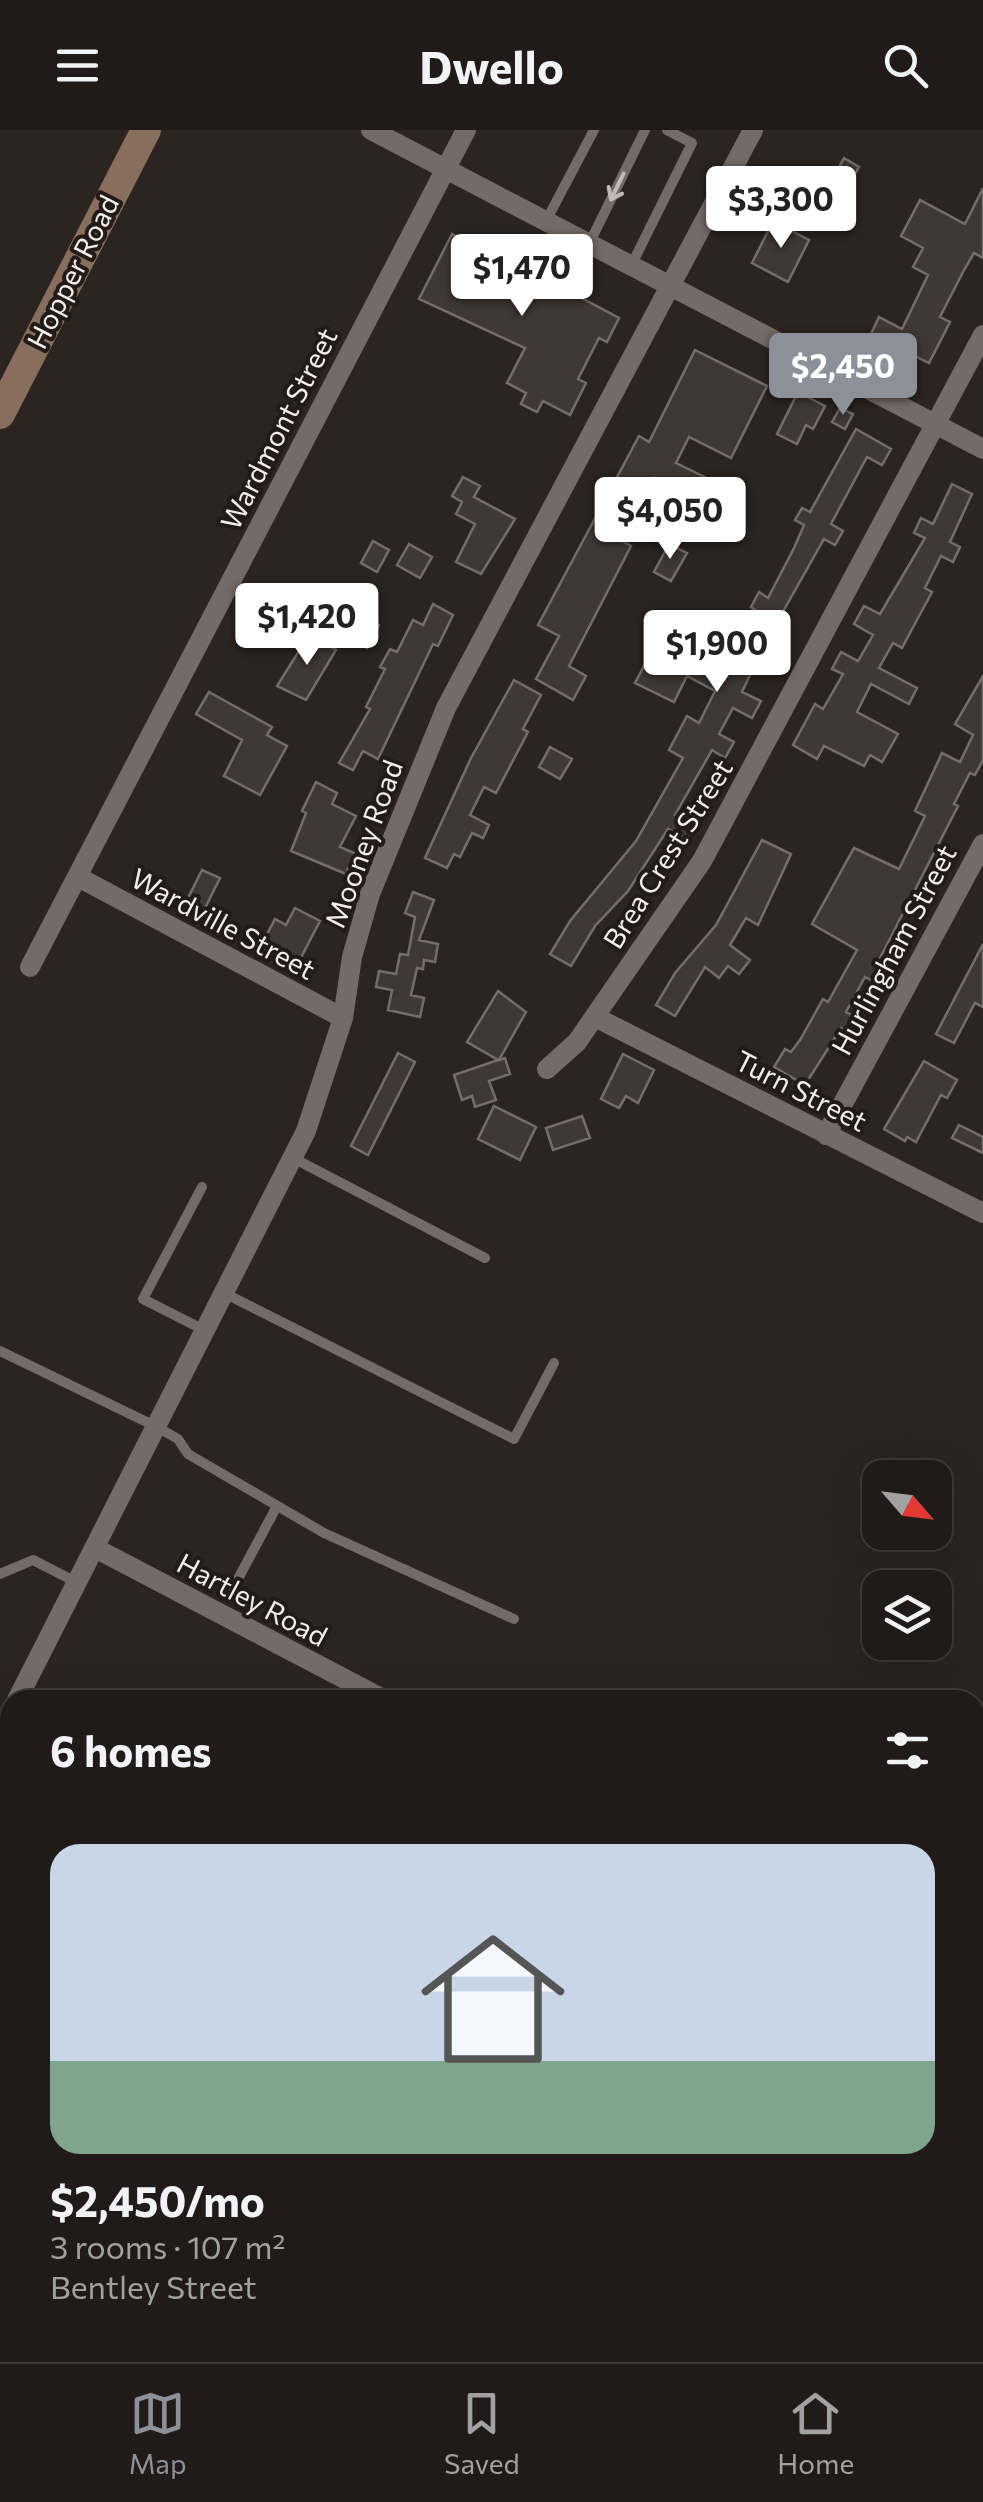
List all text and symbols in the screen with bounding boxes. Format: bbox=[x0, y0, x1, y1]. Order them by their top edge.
icon: menu bbox=[50, 38, 105, 93]
text: Dwello bbox=[419, 38, 564, 93]
icon: search bbox=[878, 38, 933, 93]
pin: $3,300 bbox=[700, 166, 862, 251]
one-way arrow bbox=[606, 171, 625, 201]
text: $3,300 bbox=[728, 178, 834, 218]
street label: Hopper Road bbox=[19, 189, 125, 354]
pin: $1,470 bbox=[441, 234, 603, 319]
text: $1,470 bbox=[473, 246, 571, 286]
street label: Wardmont Street bbox=[213, 322, 344, 535]
pin: $2,450 bbox=[762, 333, 924, 418]
text: $2,450 bbox=[791, 345, 895, 385]
pin: $4,050 bbox=[589, 477, 751, 562]
text: $4,050 bbox=[617, 489, 723, 529]
pin: $1,420 bbox=[226, 583, 388, 668]
text: $1,420 bbox=[257, 595, 357, 635]
pin: $1,900 bbox=[636, 610, 798, 695]
text: $1,900 bbox=[666, 622, 768, 662]
street label: Brea Crest Street bbox=[595, 753, 739, 954]
street label: Mooney Road bbox=[317, 755, 409, 932]
street label: Hurlingham Street bbox=[823, 839, 963, 1060]
street label: Wardville Street bbox=[126, 860, 321, 986]
street label: Turn Street bbox=[730, 1043, 873, 1138]
north arrow bbox=[862, 1460, 952, 1550]
map controls bbox=[862, 1460, 952, 1660]
street label: Hartley Road bbox=[172, 1545, 333, 1653]
button: layers bbox=[862, 1570, 952, 1660]
icon: filters bbox=[880, 1723, 935, 1778]
text: 6 homes bbox=[50, 1724, 212, 1776]
icon: home bbox=[403, 1909, 583, 2089]
text: $2,450/mo bbox=[50, 2174, 265, 2226]
text: 3 rooms · 107 m² bbox=[50, 2226, 285, 2266]
text: Bentley Street bbox=[50, 2266, 257, 2306]
tab: Map bbox=[129, 2386, 187, 2480]
tab: Saved bbox=[444, 2386, 520, 2480]
tab: Home bbox=[777, 2386, 854, 2480]

